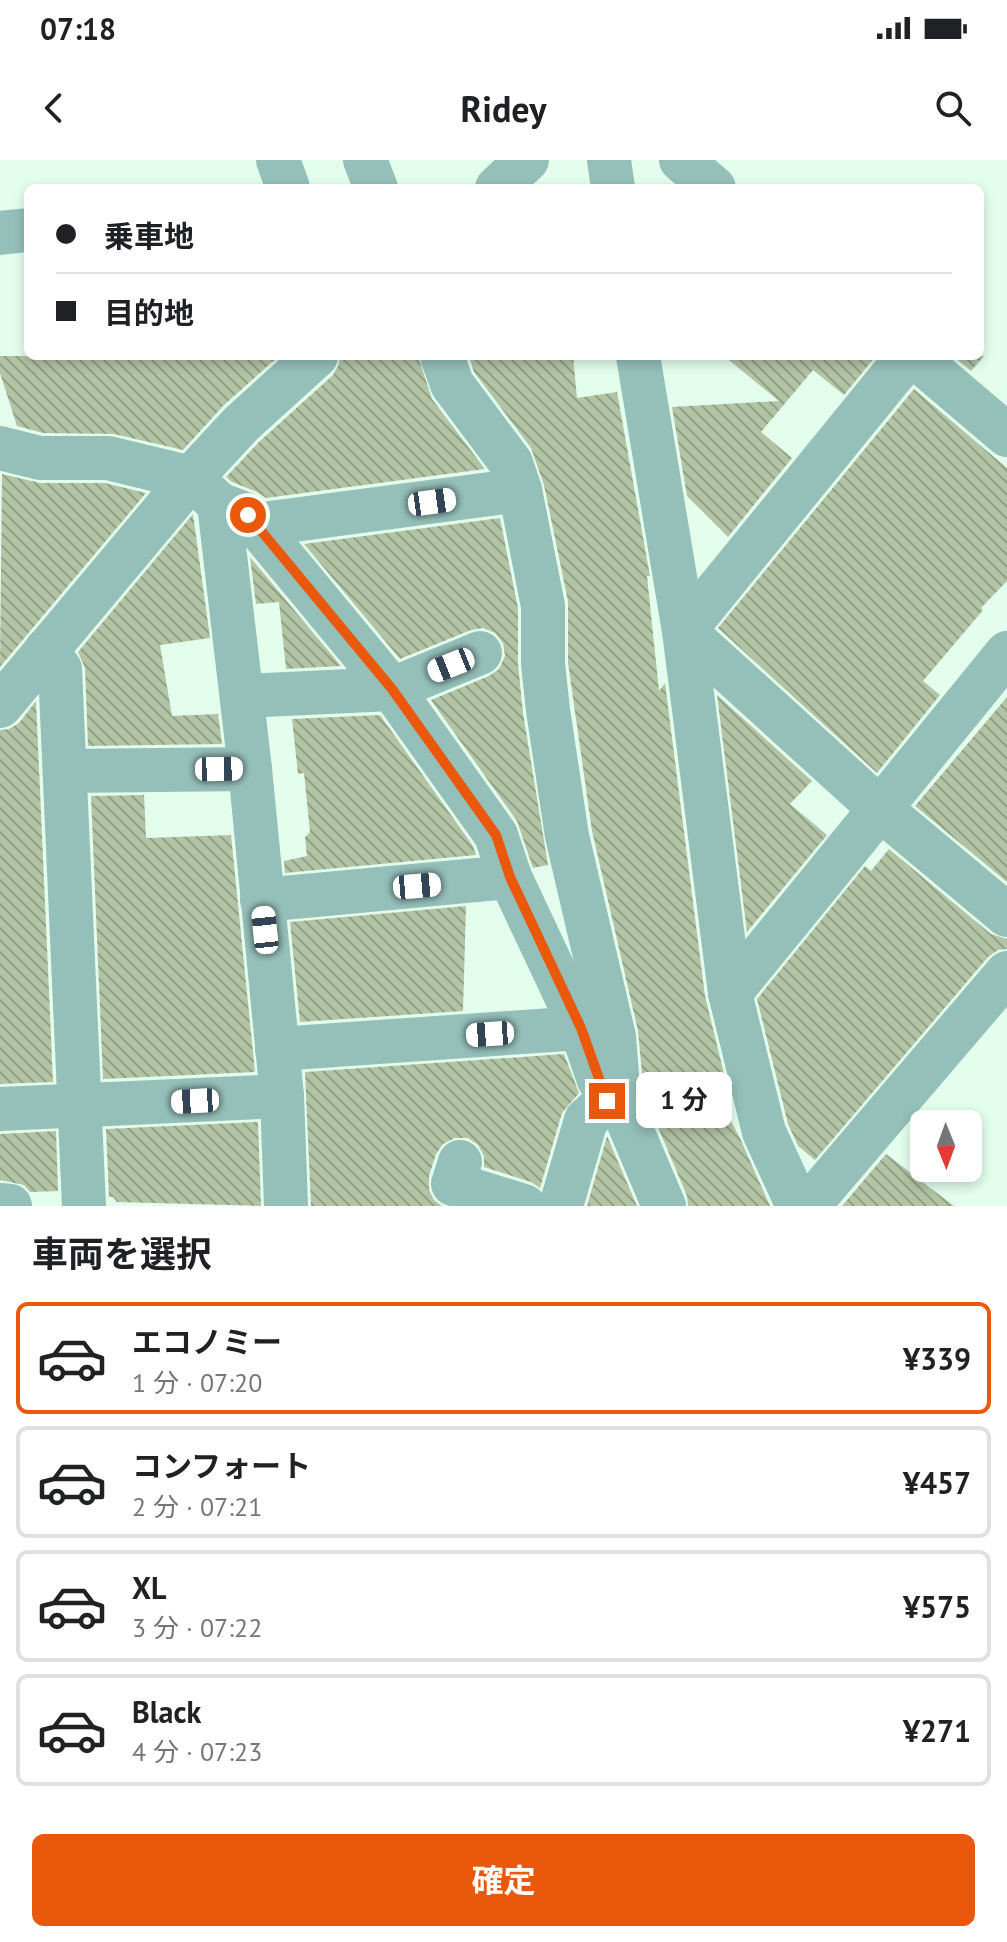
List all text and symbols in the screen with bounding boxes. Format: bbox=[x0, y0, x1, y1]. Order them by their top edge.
text: 07:18 bbox=[40, 9, 116, 48]
text: Ridey bbox=[461, 85, 546, 132]
icon: back bbox=[32, 86, 76, 130]
icon: search bbox=[931, 86, 975, 130]
text: 乗車地 bbox=[104, 216, 194, 255]
text: 目的地 bbox=[104, 293, 194, 332]
car bbox=[407, 487, 457, 517]
route start bbox=[230, 497, 266, 533]
car bbox=[424, 645, 478, 685]
car bbox=[195, 757, 243, 781]
car bbox=[392, 872, 442, 900]
car bbox=[251, 905, 279, 955]
car bbox=[465, 1020, 515, 1048]
callout: 1 分 bbox=[635, 1073, 731, 1129]
route end bbox=[589, 1083, 625, 1119]
text: 1 分 bbox=[660, 1083, 708, 1116]
car bbox=[170, 1088, 220, 1114]
north arrow bbox=[910, 1110, 982, 1182]
map controls bbox=[910, 1110, 982, 1182]
text: 車両を選択 bbox=[32, 1230, 212, 1277]
icon: car bbox=[36, 1322, 108, 1394]
text: エコノミー bbox=[132, 1322, 282, 1361]
text: ¥339 bbox=[903, 1339, 971, 1378]
text: 1 分 · 07:20 bbox=[132, 1366, 262, 1399]
icon: car bbox=[36, 1446, 108, 1518]
text: コンフォート bbox=[132, 1446, 311, 1485]
text: ¥457 bbox=[903, 1463, 971, 1502]
text: 2 分 · 07:21 bbox=[132, 1490, 262, 1523]
text: XL bbox=[132, 1568, 166, 1607]
icon: car bbox=[36, 1570, 108, 1642]
text: ¥575 bbox=[903, 1587, 971, 1626]
text: 3 分 · 07:22 bbox=[132, 1611, 262, 1644]
text: Black bbox=[132, 1692, 201, 1731]
icon: car bbox=[36, 1694, 108, 1766]
text: ¥271 bbox=[903, 1711, 971, 1750]
text: 4 分 · 07:23 bbox=[132, 1735, 262, 1768]
button: 確定 bbox=[32, 1834, 975, 1926]

